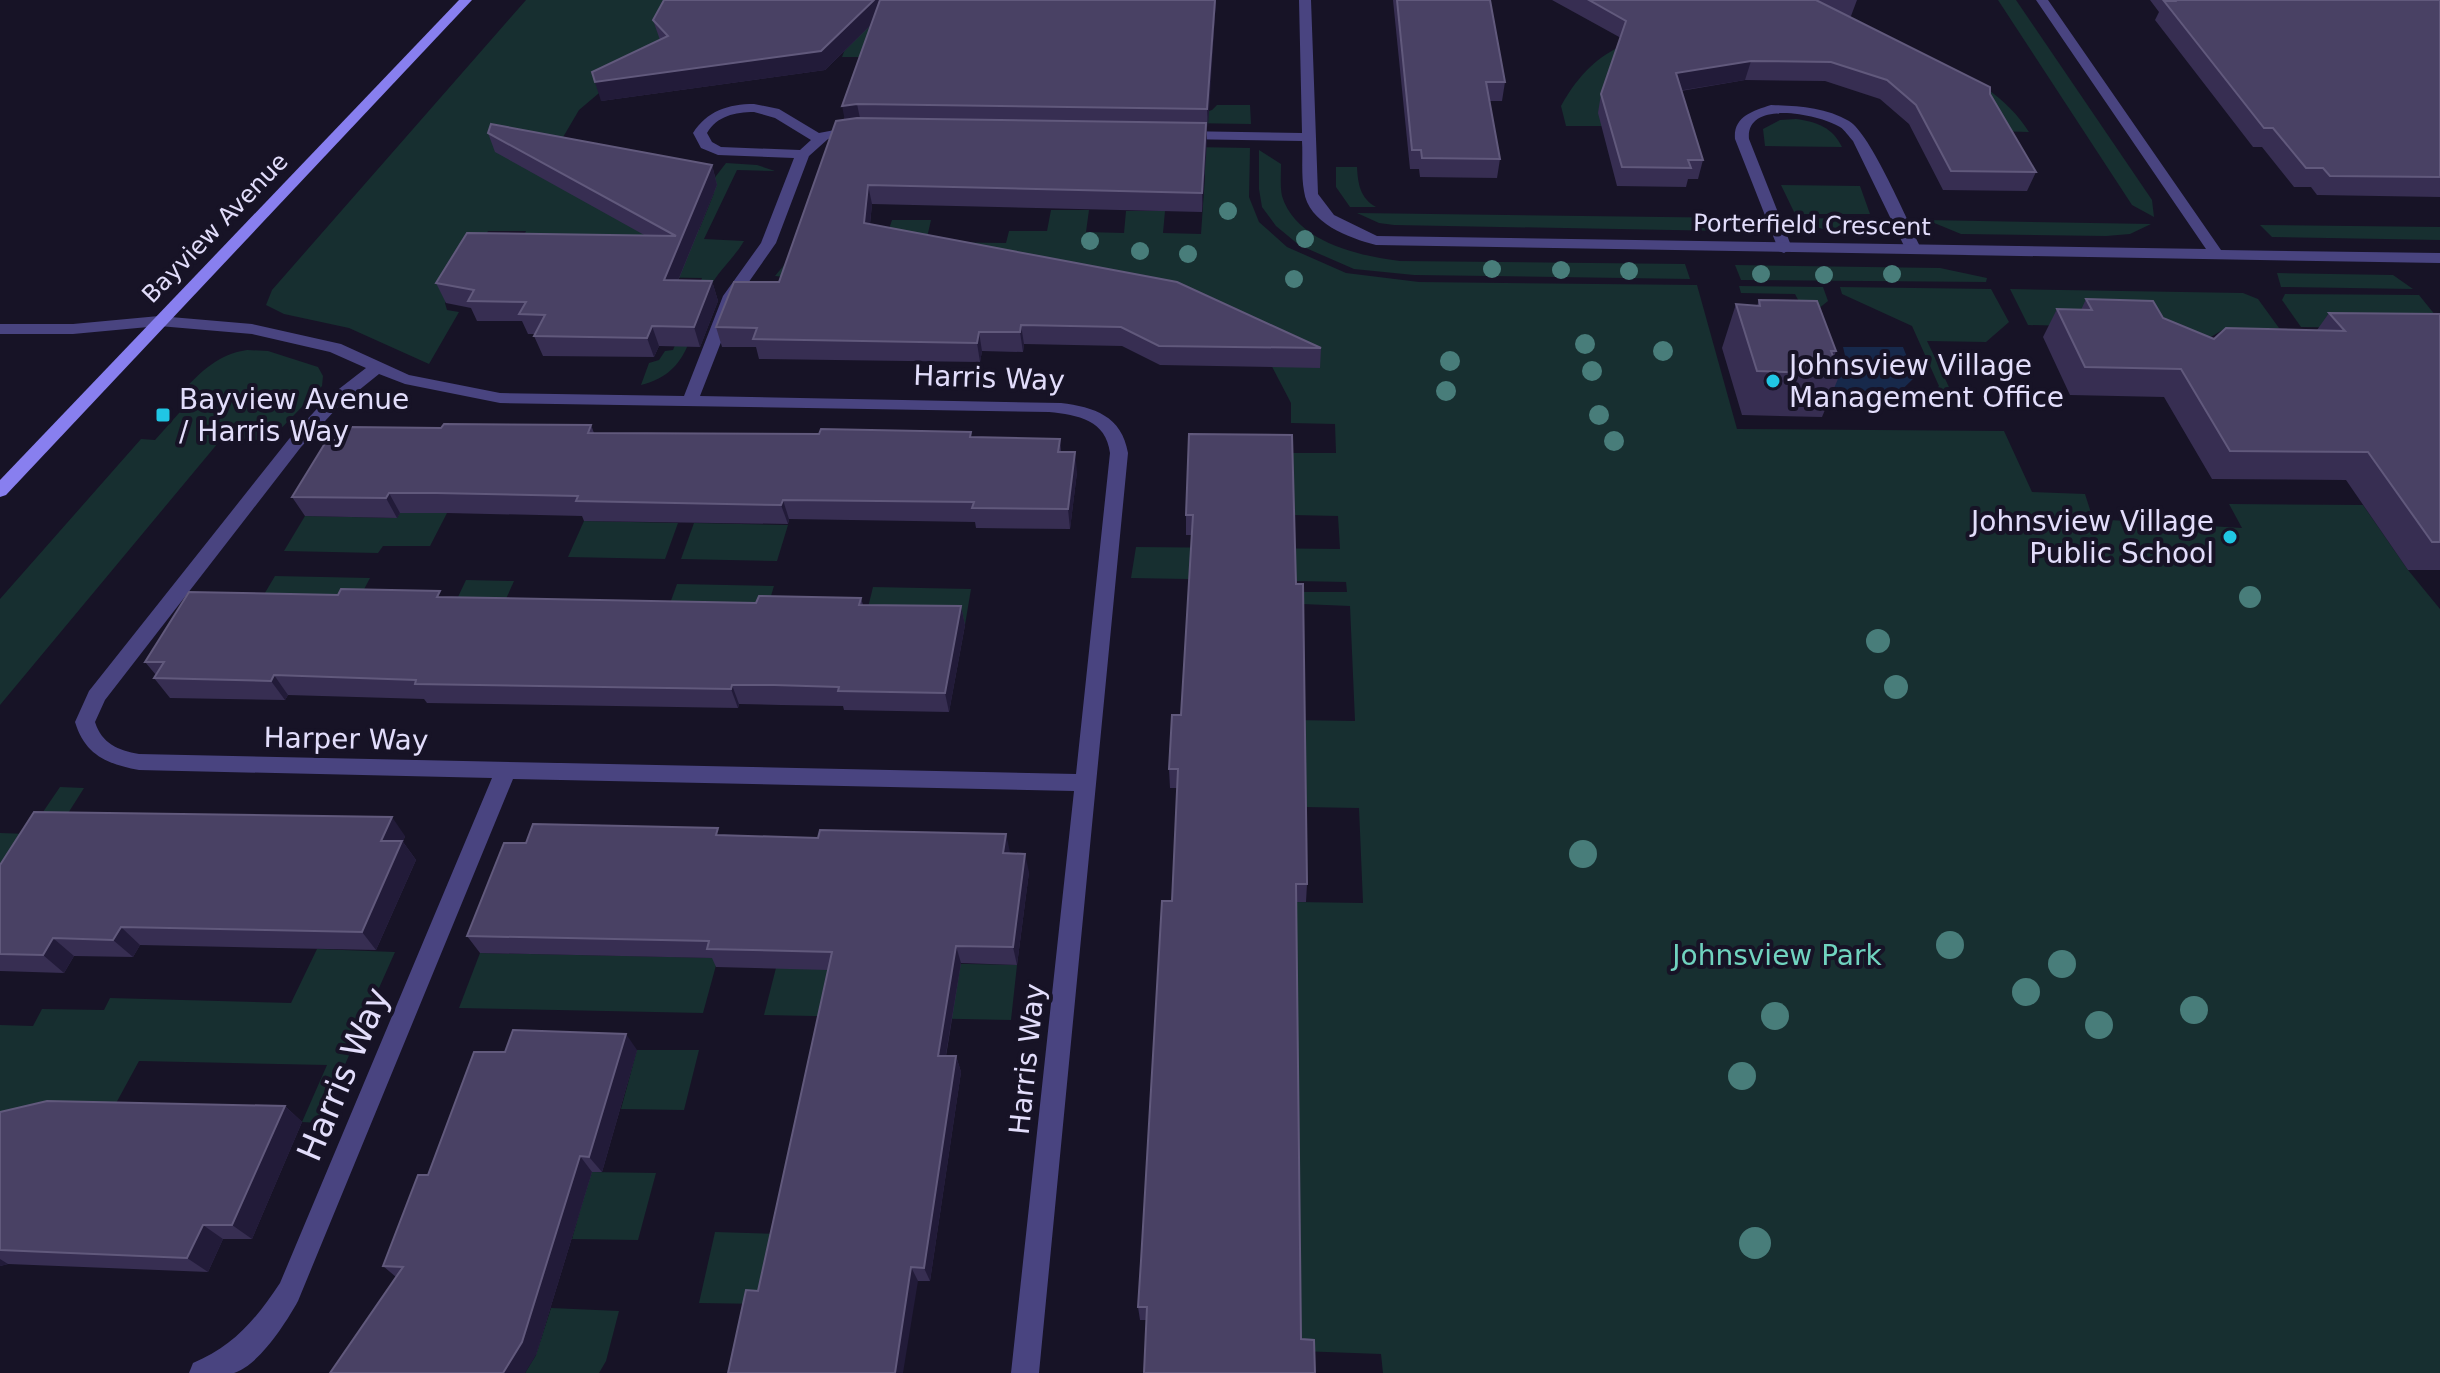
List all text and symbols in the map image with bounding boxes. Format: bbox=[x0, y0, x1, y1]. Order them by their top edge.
street label: Bayview Avenue bbox=[136, 147, 294, 309]
street label: Porterfield Crescent bbox=[1693, 209, 1931, 241]
place label: Johnsview Village Management Office bbox=[1787, 349, 2064, 414]
street label: Harris Way bbox=[913, 359, 1065, 397]
marker: Johnsview Village Management Office bbox=[1764, 372, 1782, 390]
place label: Bayview Avenue / Harris Way bbox=[179, 383, 409, 448]
marker: Bayview Avenue / Harris Way bbox=[154, 406, 172, 424]
place label: Johnsview Village Public School bbox=[1969, 505, 2214, 570]
marker: Johnsview Village Public School bbox=[2221, 528, 2239, 546]
street label: Harper Way bbox=[263, 721, 429, 757]
park label: Johnsview Park bbox=[1670, 939, 1882, 972]
street label: Harris Way bbox=[289, 981, 397, 1167]
street label: Harris Way bbox=[1003, 982, 1051, 1136]

